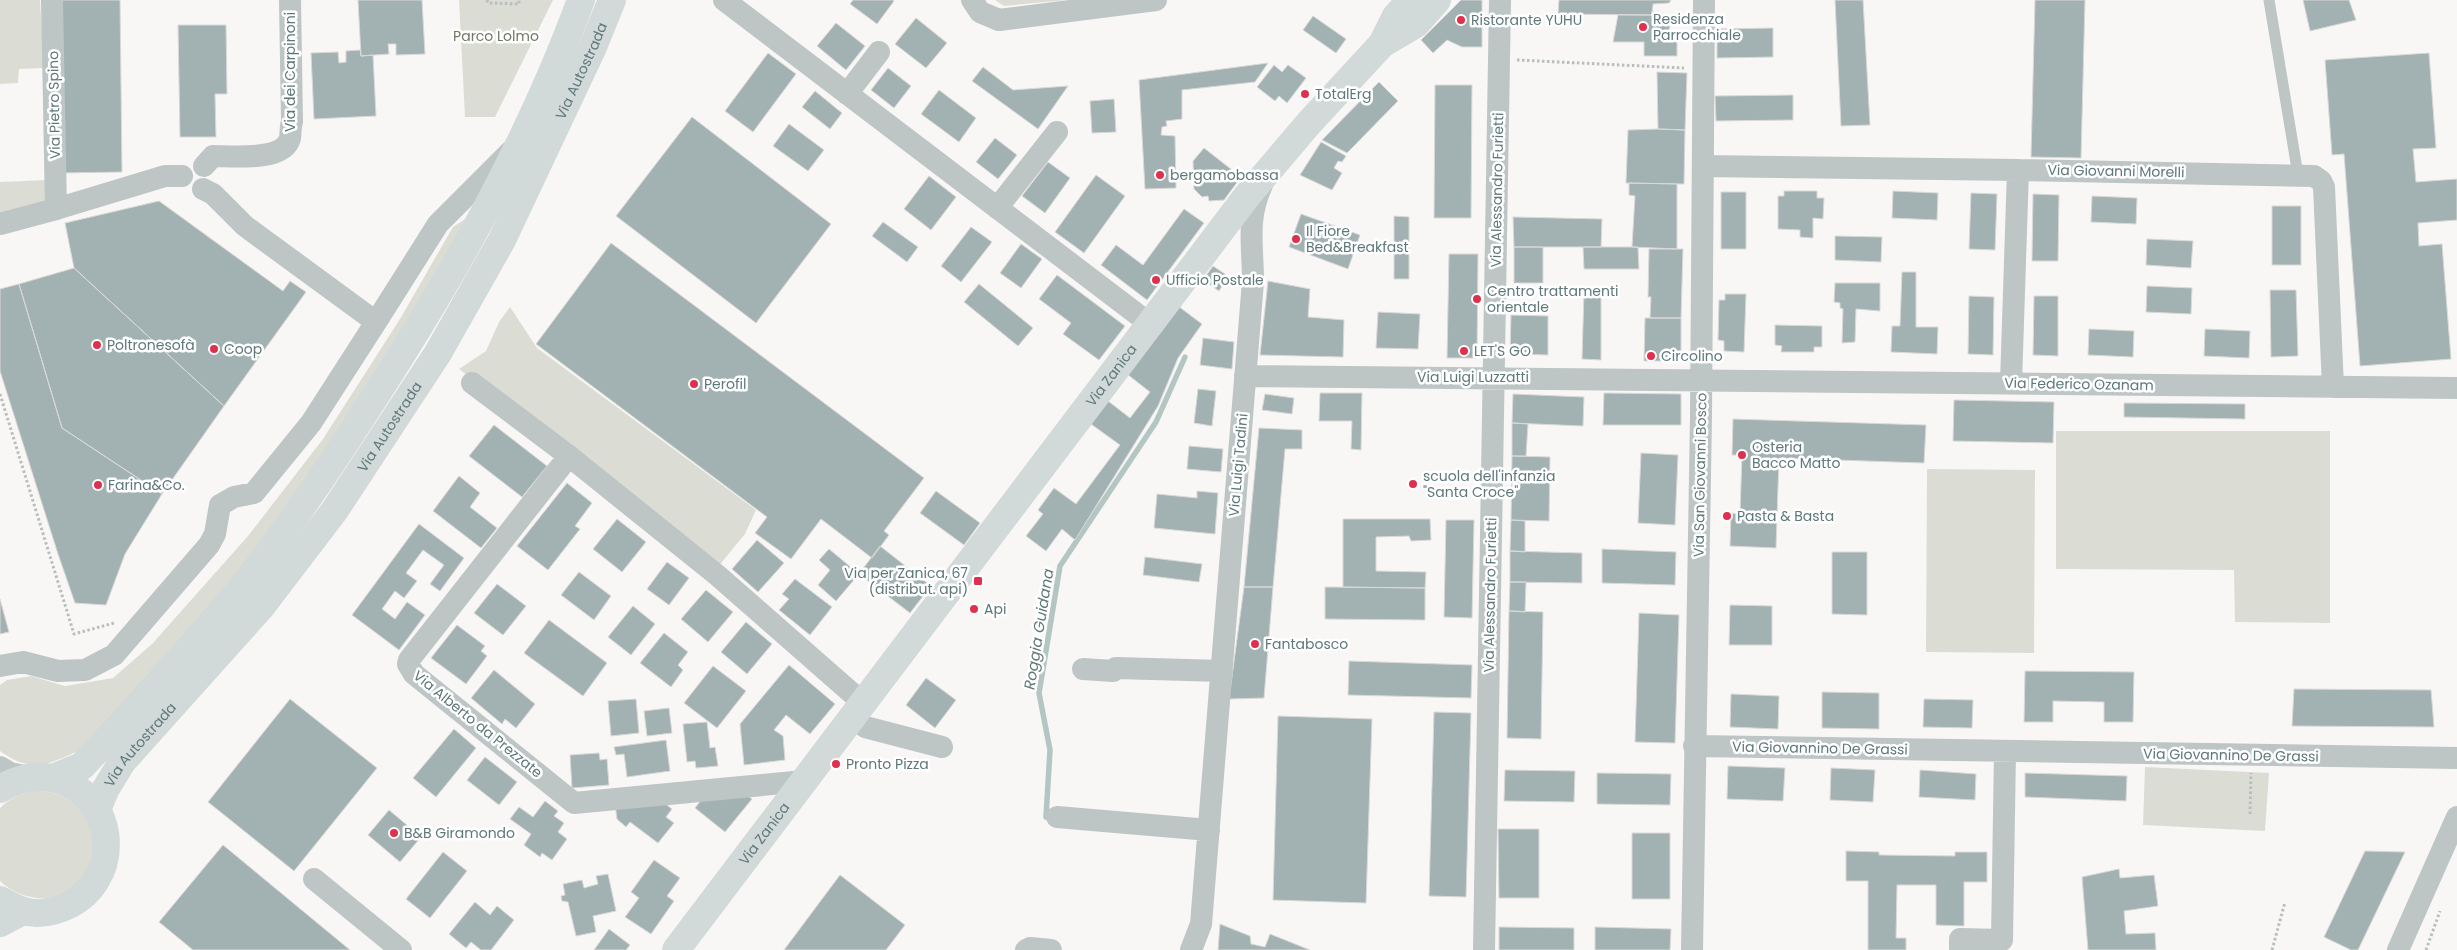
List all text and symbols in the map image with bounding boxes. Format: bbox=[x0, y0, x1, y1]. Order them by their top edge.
place label: Residenza Parrocchiale bbox=[1653, 9, 1741, 45]
place label: Ristorante YUHU bbox=[1471, 10, 1582, 30]
street label: Via dei Carpinoni bbox=[280, 12, 300, 132]
marker: Ristorante YUHU bbox=[1455, 14, 1467, 26]
street label: Via Autostrada bbox=[550, 19, 612, 123]
marker: Residenza Parrocchiale bbox=[1637, 21, 1649, 33]
park label: Parco Lolmo bbox=[453, 26, 539, 46]
street label: Via Pietro Spino bbox=[43, 51, 65, 159]
place label: TotalErg bbox=[1315, 84, 1371, 104]
marker: TotalErg bbox=[1299, 88, 1311, 100]
street label: Via Alessandro Furietti bbox=[1486, 112, 1508, 268]
street label: Via Giovanni Morelli bbox=[2047, 160, 2185, 182]
place label: bergamobassa bbox=[1170, 165, 1279, 185]
marker: bergamobassa bbox=[1154, 169, 1166, 181]
place label: Il Fiore Bed&Breakfast bbox=[1306, 221, 1409, 257]
marker: Il Fiore Bed&Breakfast bbox=[1290, 233, 1302, 245]
place label: Ufficio Postale bbox=[1166, 270, 1264, 290]
marker: Ufficio Postale bbox=[1150, 274, 1162, 286]
place label: Centro trattamenti orientale bbox=[1487, 281, 1619, 317]
marker: Centro trattamenti orientale bbox=[1471, 293, 1483, 305]
place label: Poltronesofà bbox=[107, 335, 195, 355]
marker: Poltronesofà bbox=[91, 339, 103, 351]
place label: Coop bbox=[224, 339, 262, 359]
street label: Via Zanica bbox=[1081, 340, 1141, 411]
place label: LET'S GO bbox=[1474, 341, 1531, 361]
marker: Coop bbox=[208, 343, 220, 355]
marker: LET'S GO bbox=[1458, 345, 1470, 357]
place label: Circolino bbox=[1661, 346, 1723, 366]
marker: Circolino bbox=[1645, 350, 1657, 362]
street label: Via Luigi Luzzatti bbox=[1417, 367, 1529, 387]
street label: Via Federico Ozanam bbox=[2004, 373, 2154, 395]
place label: Perofil bbox=[704, 374, 746, 394]
street label: Via Autostrada bbox=[353, 378, 427, 476]
marker: Perofil bbox=[688, 378, 700, 390]
street label: Via San Giovanni Bosco bbox=[1689, 393, 1711, 557]
street label: Via Luigi Tadini bbox=[1224, 413, 1252, 517]
place label: Osteria Bacco Matto bbox=[1752, 437, 1840, 473]
marker: Osteria Bacco Matto bbox=[1736, 449, 1748, 461]
place label: scuola dell'infanzia "Santa Croce" bbox=[1423, 466, 1555, 502]
place label: Farina&Co. bbox=[108, 475, 185, 495]
marker: scuola dell'infanzia "Santa Croce" bbox=[1407, 478, 1419, 490]
marker: Farina&Co. bbox=[92, 479, 104, 491]
place label: Pasta & Basta bbox=[1737, 506, 1834, 526]
marker: Pasta & Basta bbox=[1721, 510, 1733, 522]
street label: Via Alessandro Furietti bbox=[1479, 517, 1501, 673]
place label: Via per Zanica, 67 (distribut. api) bbox=[844, 563, 968, 599]
water label: Roggia Guidana bbox=[1019, 567, 1058, 691]
marker: Via per Zanica, 67 (distribut. api) bbox=[972, 575, 984, 587]
place label: Api bbox=[984, 599, 1006, 619]
marker: Api bbox=[968, 603, 980, 615]
place label: Fantabosco bbox=[1265, 634, 1348, 654]
marker: Fantabosco bbox=[1249, 638, 1261, 650]
street label: Via Alberto da Prezzate bbox=[409, 666, 547, 783]
street label: Via Autostrada bbox=[99, 698, 181, 791]
street label: Via Giovannino De Grassi bbox=[1732, 736, 1908, 760]
street label: Via Giovannino De Grassi bbox=[2143, 743, 2319, 767]
place label: Pronto Pizza bbox=[846, 754, 929, 774]
marker: Pronto Pizza bbox=[830, 758, 842, 770]
street label: Via Zanica bbox=[734, 798, 794, 869]
place label: B&B Giramondo bbox=[404, 823, 515, 843]
marker: B&B Giramondo bbox=[388, 827, 400, 839]

